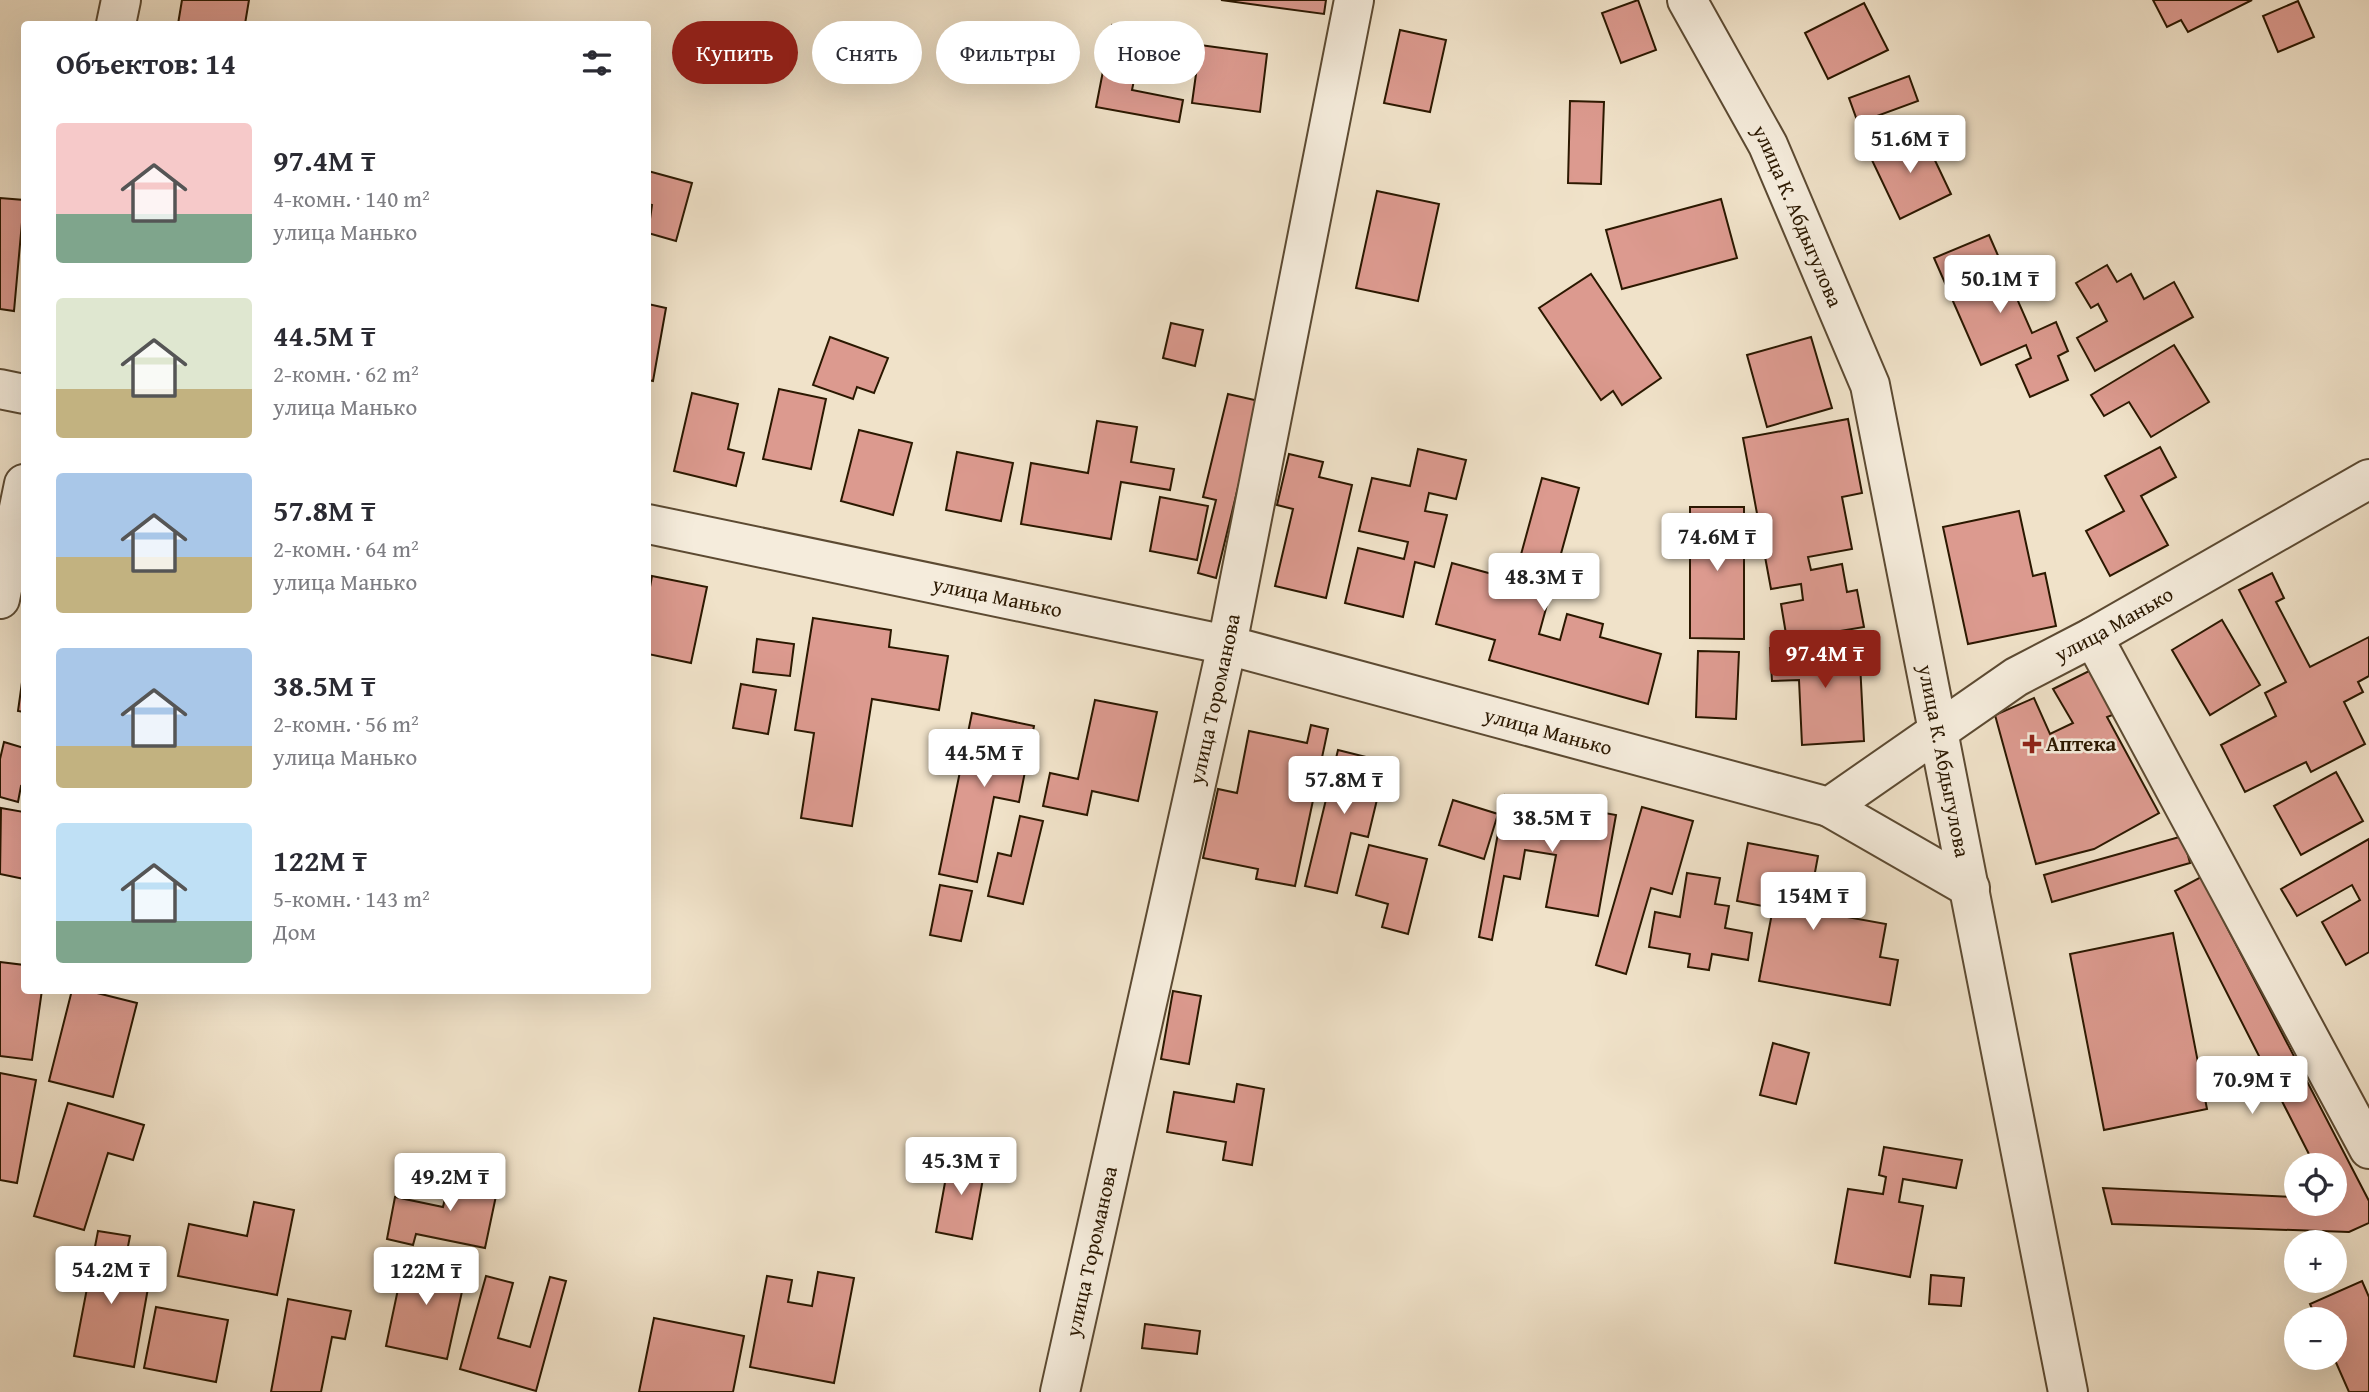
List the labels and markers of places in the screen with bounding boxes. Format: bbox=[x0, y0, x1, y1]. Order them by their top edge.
pin: 51.6M ₸ bbox=[1845, 116, 1975, 175]
pin: 50.1M ₸ bbox=[1935, 256, 2065, 315]
pin: 74.6M ₸ bbox=[1652, 514, 1782, 573]
pin: 48.3M ₸ bbox=[1479, 554, 1609, 613]
pin: 97.4M ₸ bbox=[1760, 630, 1890, 690]
place label: Аптека bbox=[2046, 728, 2116, 759]
pin: 44.5M ₸ bbox=[919, 730, 1049, 789]
marker: Аптека bbox=[2024, 736, 2040, 752]
pin: 57.8M ₸ bbox=[1279, 756, 1409, 816]
pin: 38.5M ₸ bbox=[1487, 794, 1617, 854]
pin: 154M ₸ bbox=[1756, 872, 1870, 932]
pin: 70.9M ₸ bbox=[2187, 1056, 2317, 1116]
pin: 45.3M ₸ bbox=[896, 1138, 1026, 1197]
pin: 49.2M ₸ bbox=[385, 1154, 515, 1213]
pin: 54.2M ₸ bbox=[46, 1246, 176, 1306]
pin: 122M ₸ bbox=[369, 1248, 483, 1307]

